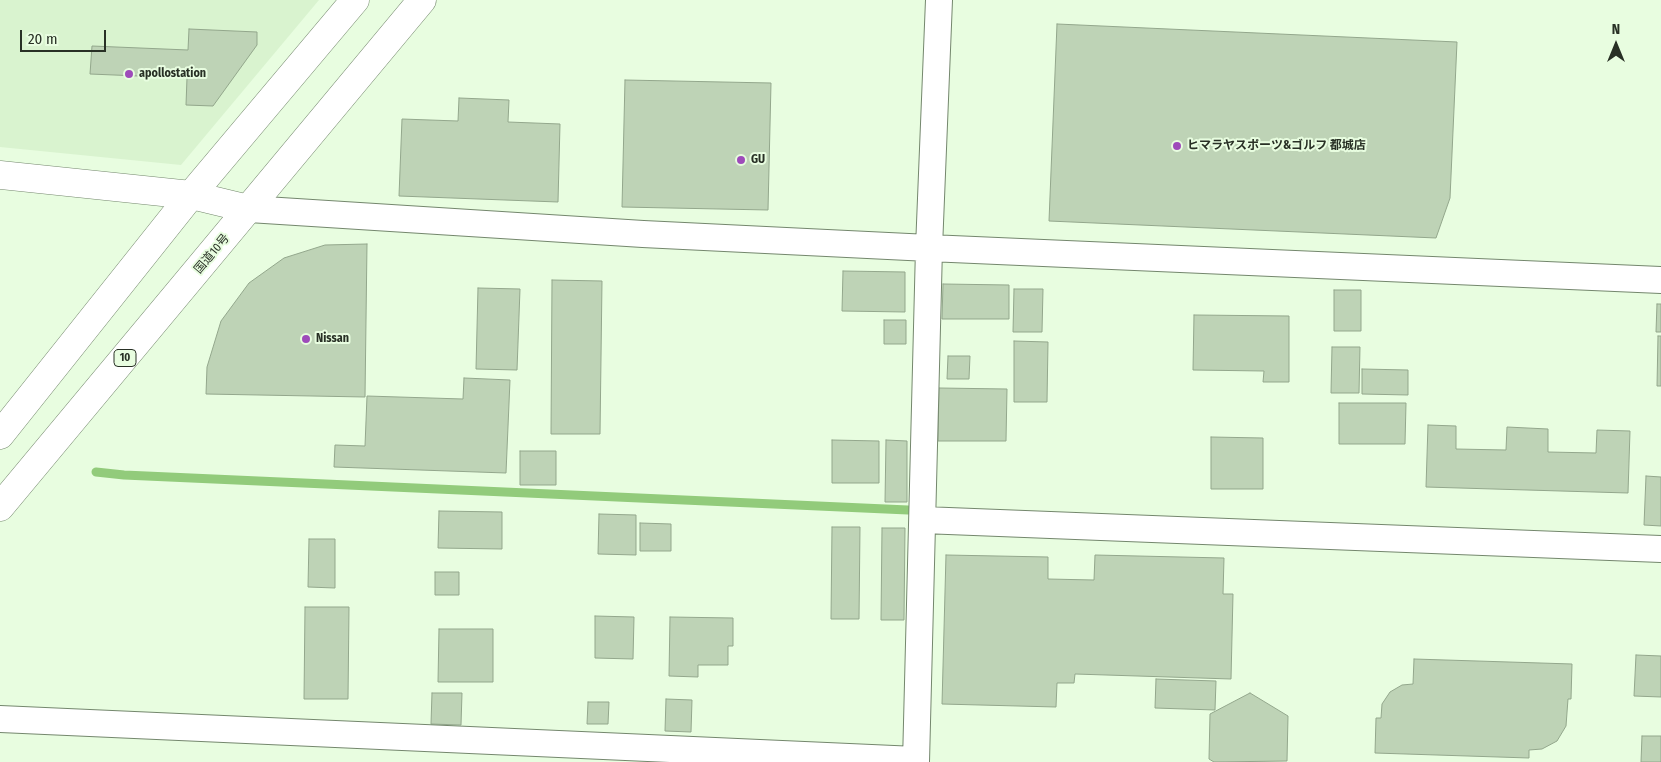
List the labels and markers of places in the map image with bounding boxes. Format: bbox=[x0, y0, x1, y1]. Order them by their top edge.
place label: apollostation bbox=[139, 67, 206, 81]
marker: apollostation bbox=[123, 68, 135, 80]
place label: ヒマラヤスポーツ&ゴルフ 都城店 bbox=[1187, 139, 1366, 153]
marker: ヒマラヤスポーツ&ゴルフ 都城店 bbox=[1171, 140, 1183, 152]
place label: GU bbox=[751, 153, 765, 167]
marker: GU bbox=[735, 154, 747, 166]
place label: Nissan bbox=[316, 332, 349, 346]
marker: Nissan bbox=[300, 333, 312, 345]

